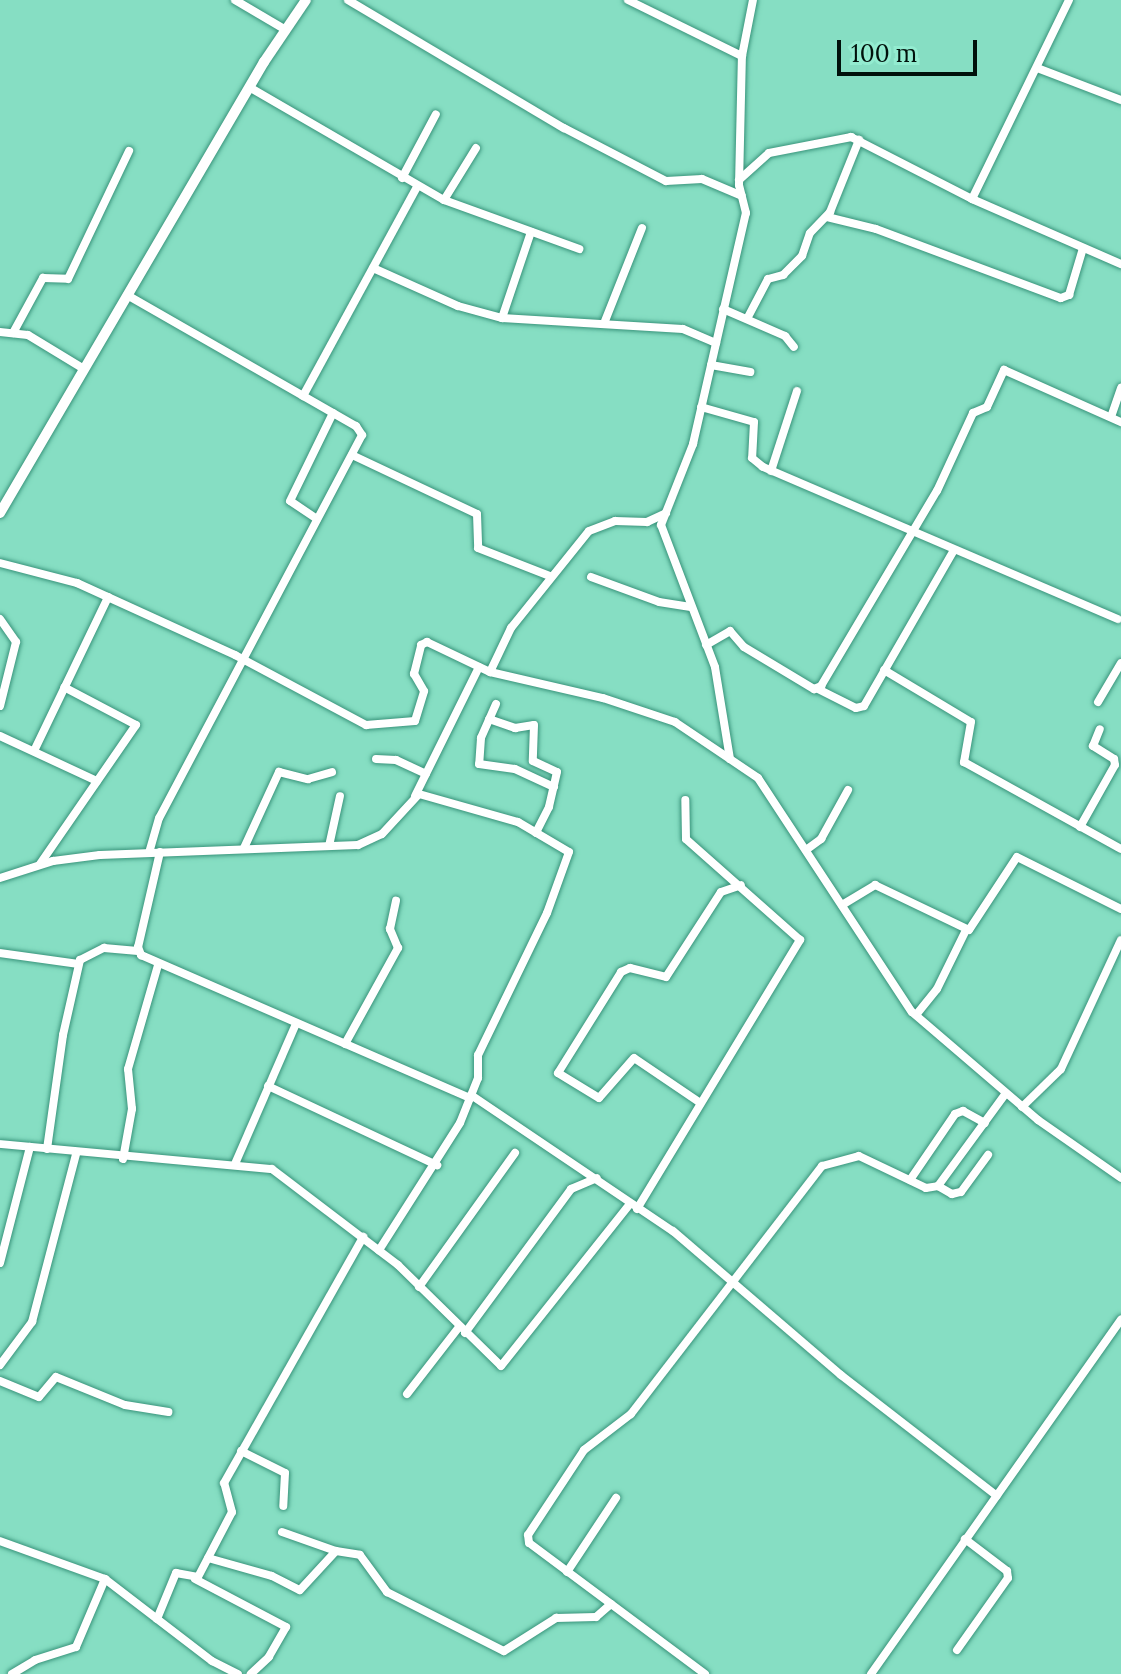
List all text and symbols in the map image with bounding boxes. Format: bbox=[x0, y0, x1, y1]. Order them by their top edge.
scale bar bbox=[841, 24, 981, 74]
text: 100 m bbox=[851, 38, 917, 69]

